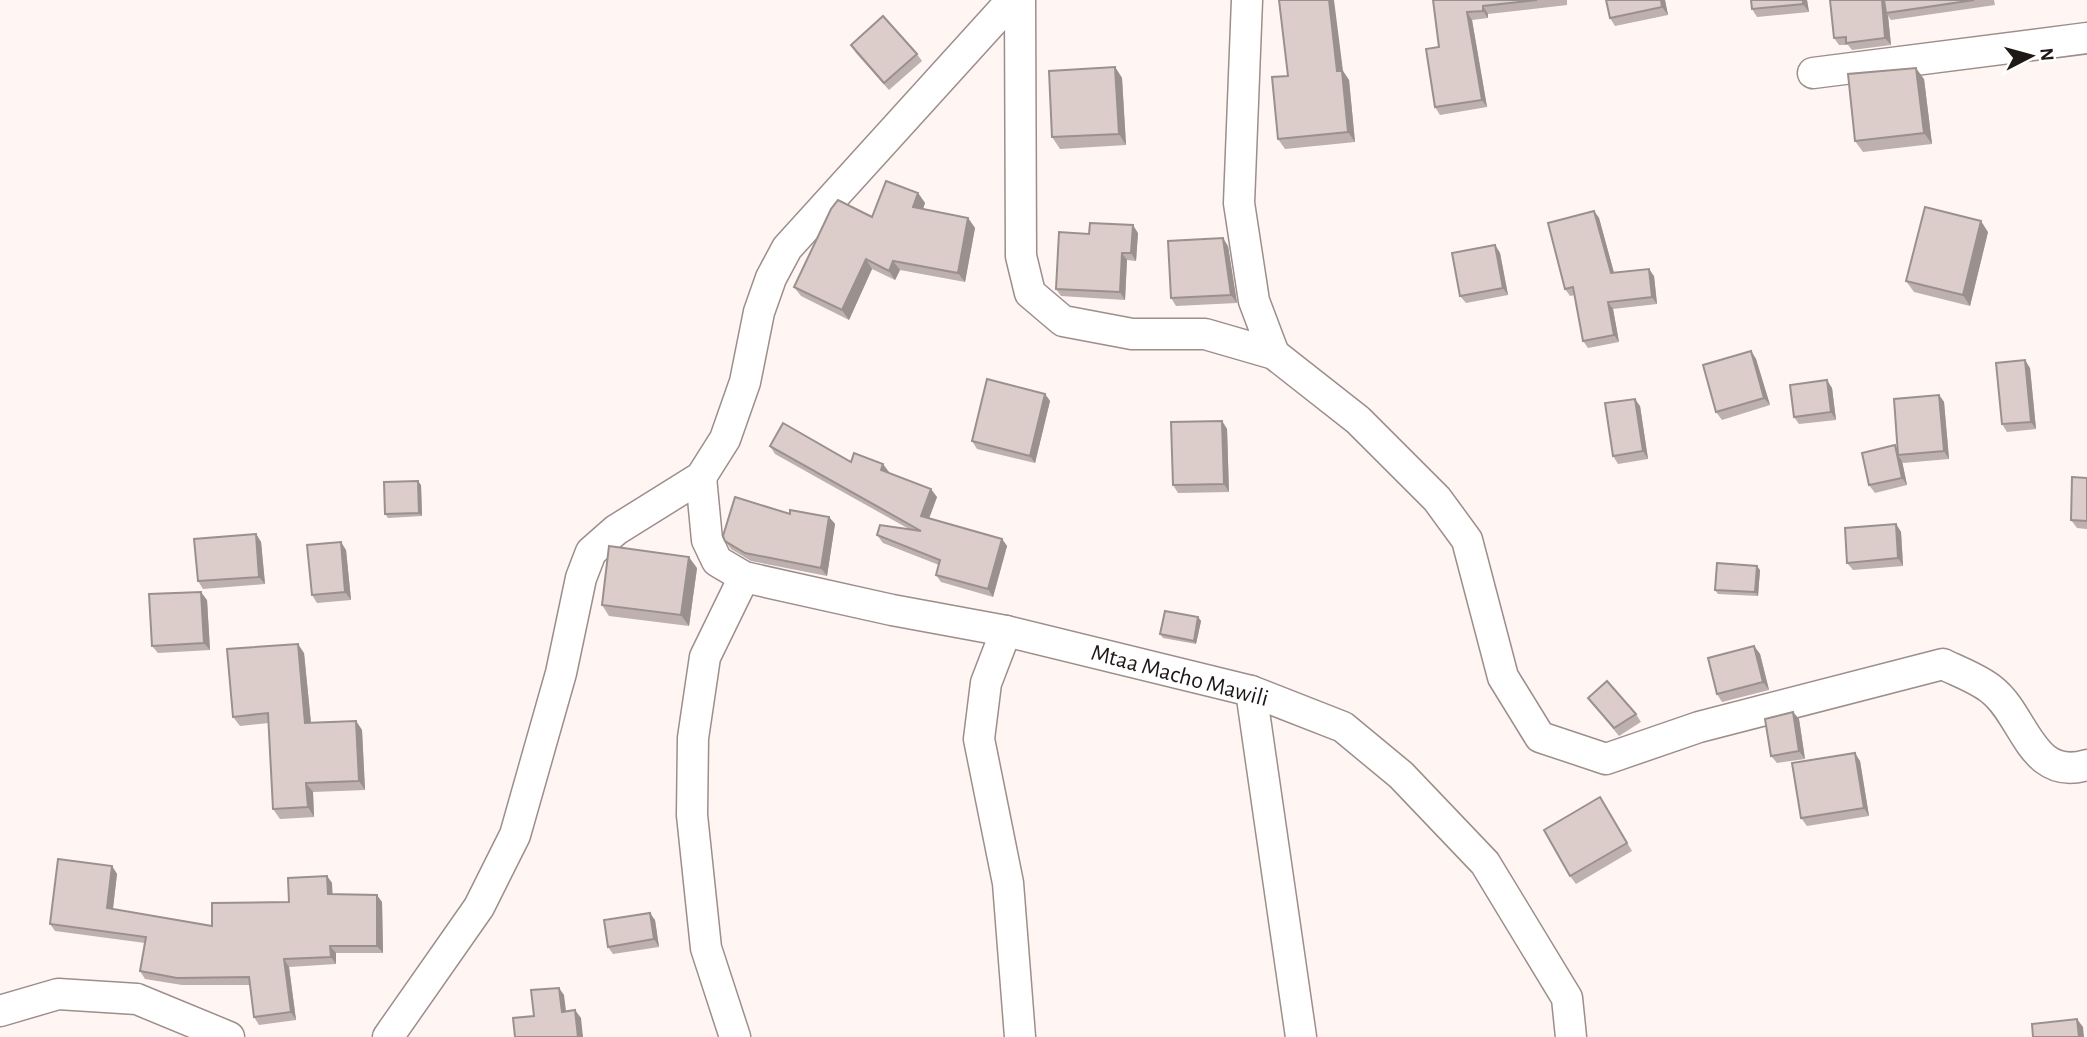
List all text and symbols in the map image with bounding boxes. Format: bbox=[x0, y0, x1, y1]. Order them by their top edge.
north arrow bbox=[1996, 21, 2066, 91]
text: N bbox=[2036, 47, 2057, 62]
street label: Mtaa Macho Mawili bbox=[1088, 641, 1271, 711]

